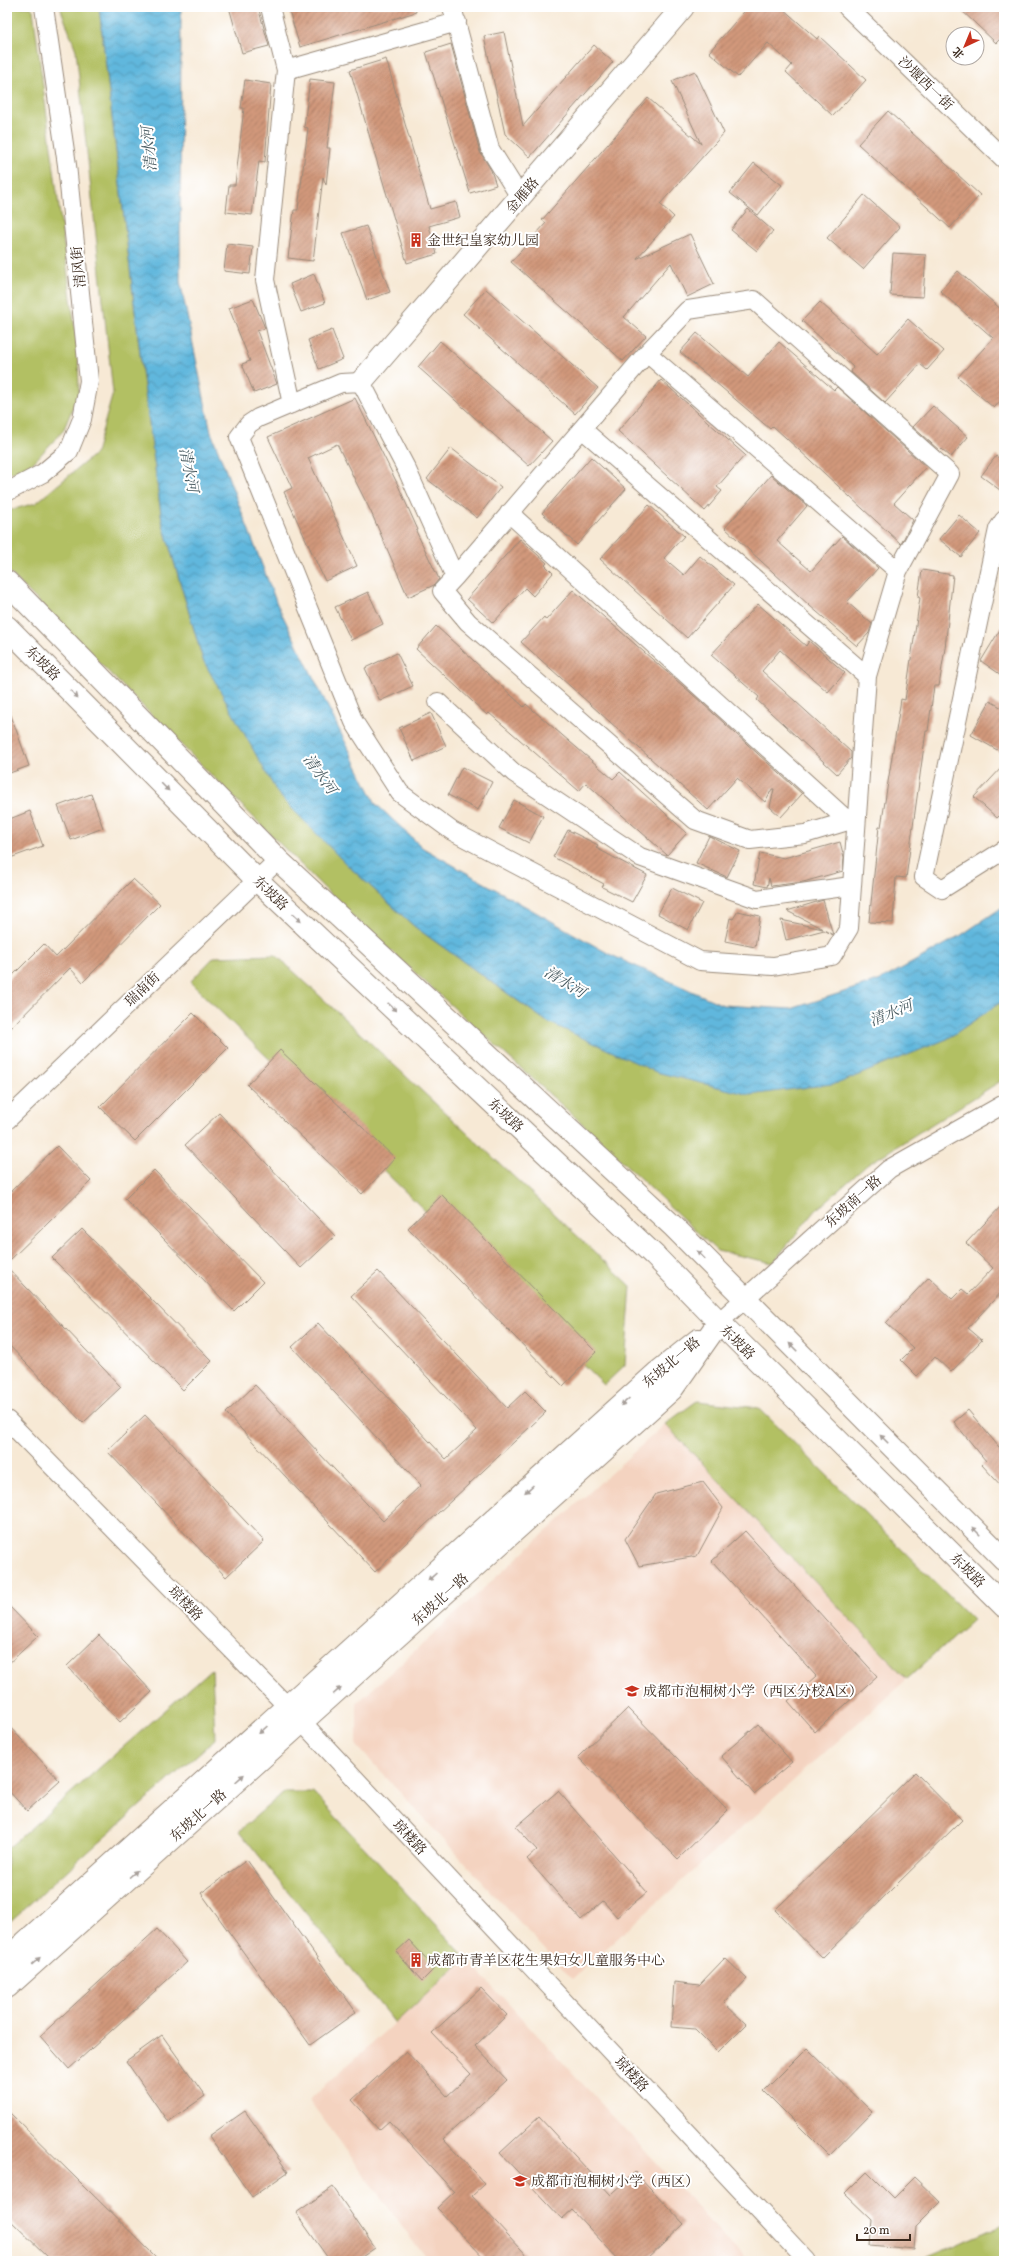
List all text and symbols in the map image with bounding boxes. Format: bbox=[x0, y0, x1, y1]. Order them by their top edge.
north arrow bbox=[945, 26, 985, 66]
text: 北 bbox=[950, 43, 968, 61]
street label: 沙堰西一街 bbox=[893, 53, 957, 115]
water label: 清水河 bbox=[138, 123, 163, 172]
street label: 金雁路 bbox=[502, 174, 544, 218]
building icon: 金世纪皇家幼儿园 bbox=[408, 232, 424, 248]
place label: 金世纪皇家幼儿园 bbox=[427, 232, 539, 251]
street label: 清风街 bbox=[68, 245, 91, 289]
water label: 清水河 bbox=[173, 446, 203, 497]
street label: 东坡路 bbox=[20, 642, 64, 686]
one-way arrow bbox=[69, 689, 79, 699]
water label: 清水河 bbox=[297, 751, 342, 802]
one-way arrow bbox=[160, 782, 170, 792]
street label: 东坡路 bbox=[248, 873, 292, 916]
one-way arrow bbox=[292, 913, 302, 923]
water label: 清水河 bbox=[540, 963, 591, 1005]
street label: 瑞南街 bbox=[121, 969, 165, 1012]
water label: 清水河 bbox=[867, 995, 919, 1033]
one-way arrow bbox=[387, 1002, 396, 1011]
street label: 东坡路 bbox=[483, 1095, 527, 1137]
street label: 东坡南一路 bbox=[822, 1172, 886, 1233]
one-way arrow bbox=[696, 1250, 706, 1260]
street label: 东坡路 bbox=[715, 1321, 759, 1365]
street label: 东坡北一路 bbox=[639, 1333, 705, 1393]
one-way arrow bbox=[788, 1342, 798, 1352]
one-way arrow bbox=[620, 1397, 630, 1407]
one-way arrow bbox=[880, 1434, 889, 1444]
one-way arrow bbox=[524, 1485, 534, 1494]
one-way arrow bbox=[971, 1526, 981, 1536]
street label: 东坡路 bbox=[945, 1549, 989, 1593]
street label: 东坡北一路 bbox=[409, 1570, 473, 1631]
one-way arrow bbox=[427, 1572, 438, 1581]
street label: 琼楼路 bbox=[163, 1582, 206, 1626]
school or university icon: 成都市泡桐树小学（西区分校A区） bbox=[624, 1683, 640, 1699]
place label: 成都市泡桐树小学（西区分校A区） bbox=[643, 1683, 863, 1702]
one-way arrow bbox=[332, 1686, 342, 1696]
one-way arrow bbox=[258, 1725, 268, 1734]
one-way arrow bbox=[235, 1773, 245, 1782]
street label: 东坡北一路 bbox=[167, 1786, 231, 1847]
street label: 琼楼路 bbox=[388, 1816, 430, 1860]
one-way arrow bbox=[128, 1869, 138, 1879]
building icon: 成都市青羊区花生果妇女儿童服务中心 bbox=[408, 1952, 424, 1968]
place label: 成都市青羊区花生果妇女儿童服务中心 bbox=[427, 1952, 665, 1971]
one-way arrow bbox=[31, 1956, 41, 1965]
street label: 琼楼路 bbox=[610, 2053, 652, 2097]
school or university icon: 成都市泡桐树小学（西区） bbox=[512, 2173, 528, 2189]
place label: 成都市泡桐树小学（西区） bbox=[531, 2173, 699, 2192]
scale bar bbox=[857, 2216, 910, 2242]
text: 20 m bbox=[863, 2223, 890, 2239]

